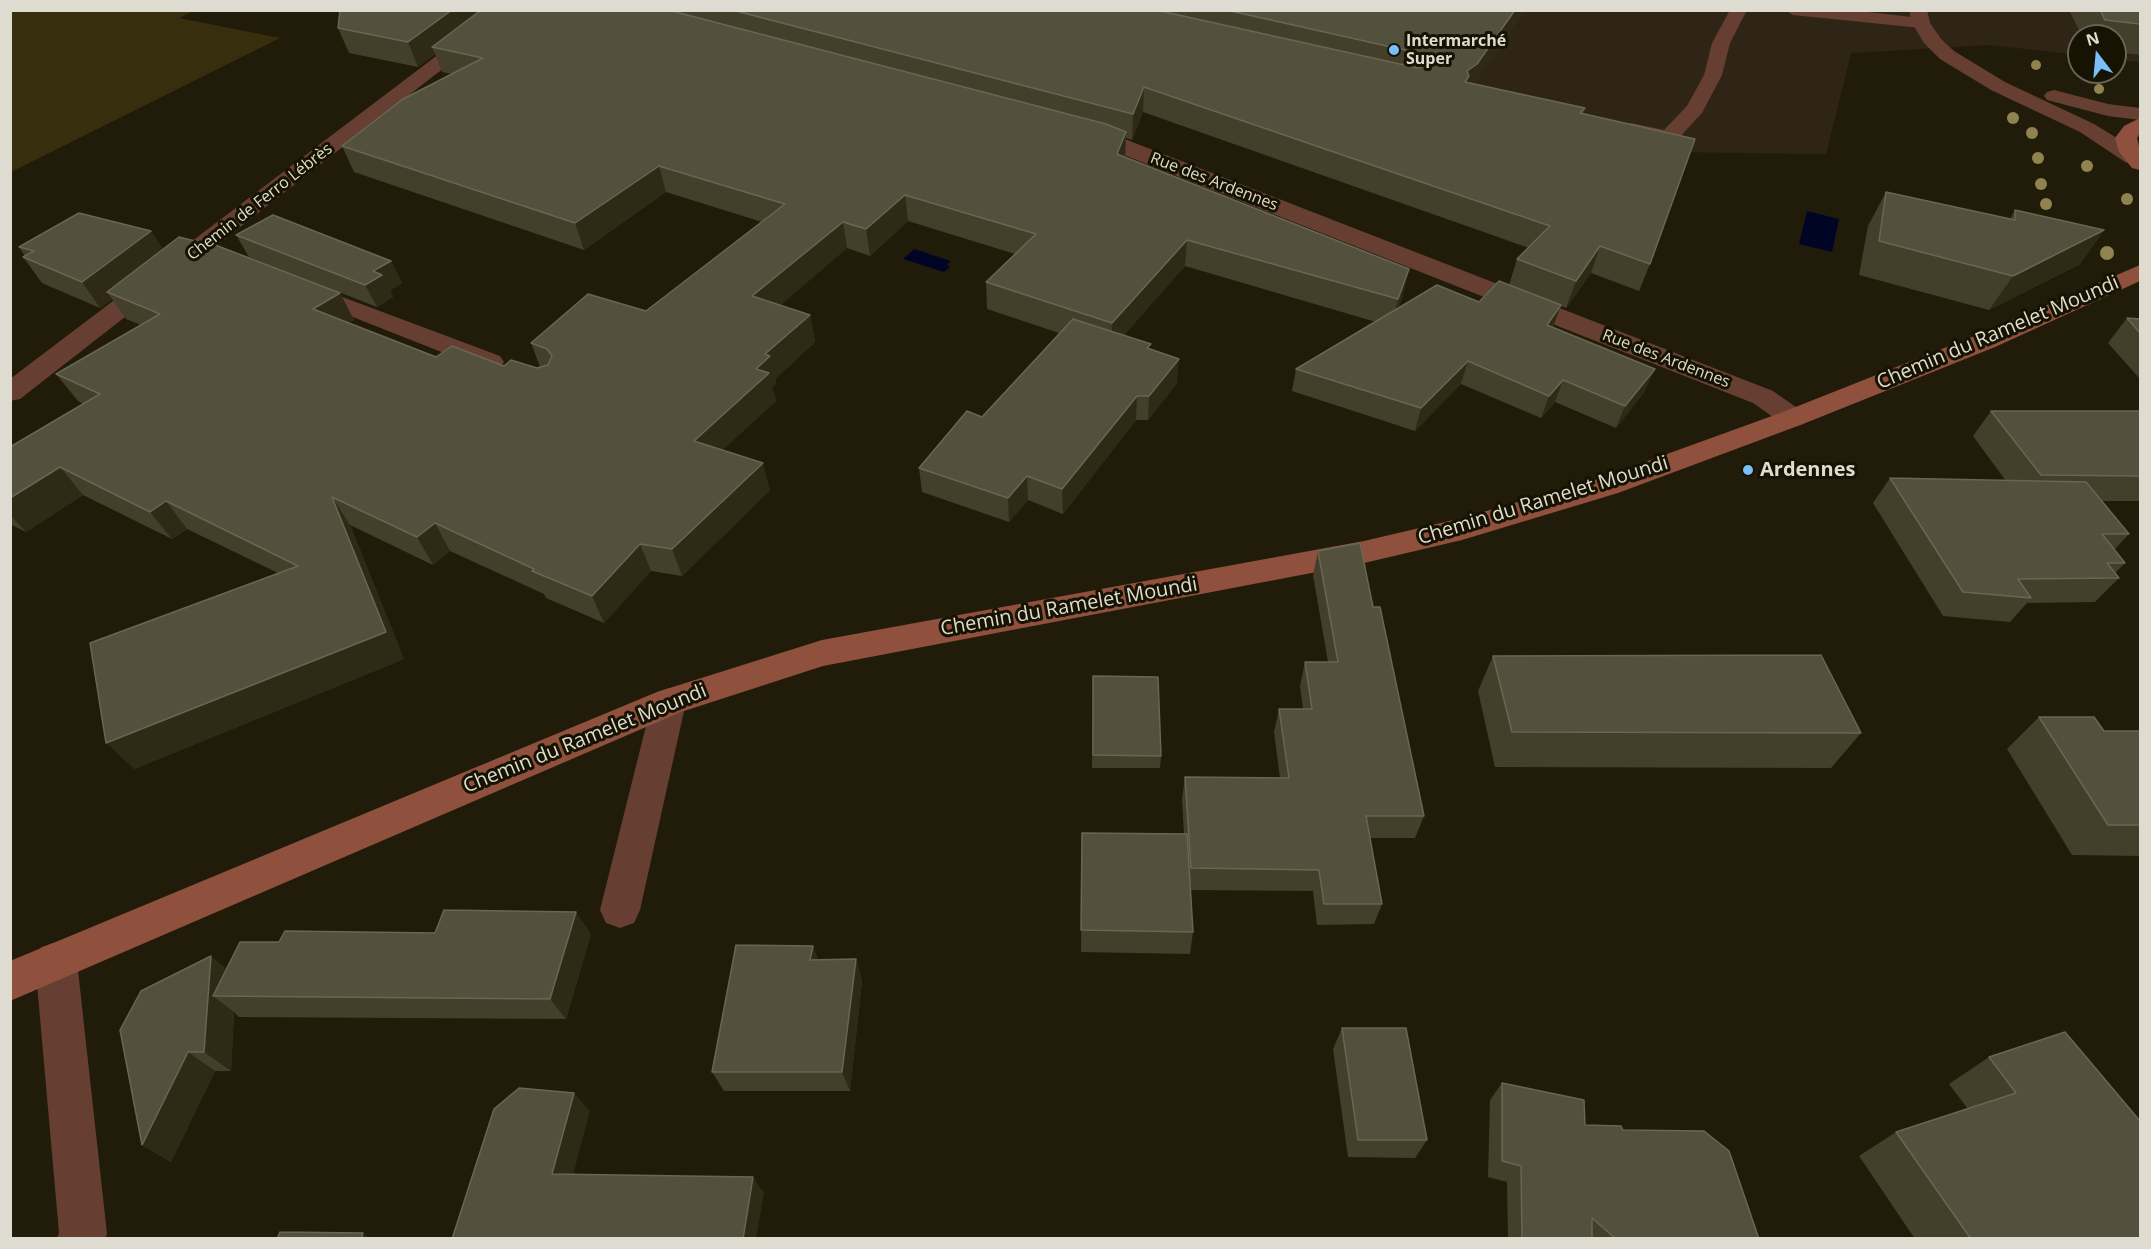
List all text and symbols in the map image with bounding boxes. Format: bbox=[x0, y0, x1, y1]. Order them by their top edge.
north arrow bbox=[2067, 24, 2127, 84]
text: N bbox=[2083, 26, 2102, 51]
place label: Intermarché Super bbox=[1406, 31, 1506, 69]
marker: Intermarché Super bbox=[1387, 43, 1401, 57]
street label: Chemin de Ferro Lébrès bbox=[184, 139, 336, 265]
street label: Rue des Ardennes bbox=[1148, 149, 1280, 215]
street label: Chemin du Ramelet Moundi bbox=[1873, 271, 2123, 395]
street label: Rue des Ardennes bbox=[1600, 326, 1732, 392]
street label: Chemin du Ramelet Moundi bbox=[1415, 451, 1671, 551]
place label: Ardennes bbox=[1760, 458, 1855, 482]
marker: Ardennes bbox=[1741, 463, 1755, 477]
street label: Chemin du Ramelet Moundi bbox=[939, 573, 1199, 641]
street label: Chemin du Ramelet Moundi bbox=[460, 679, 710, 799]

